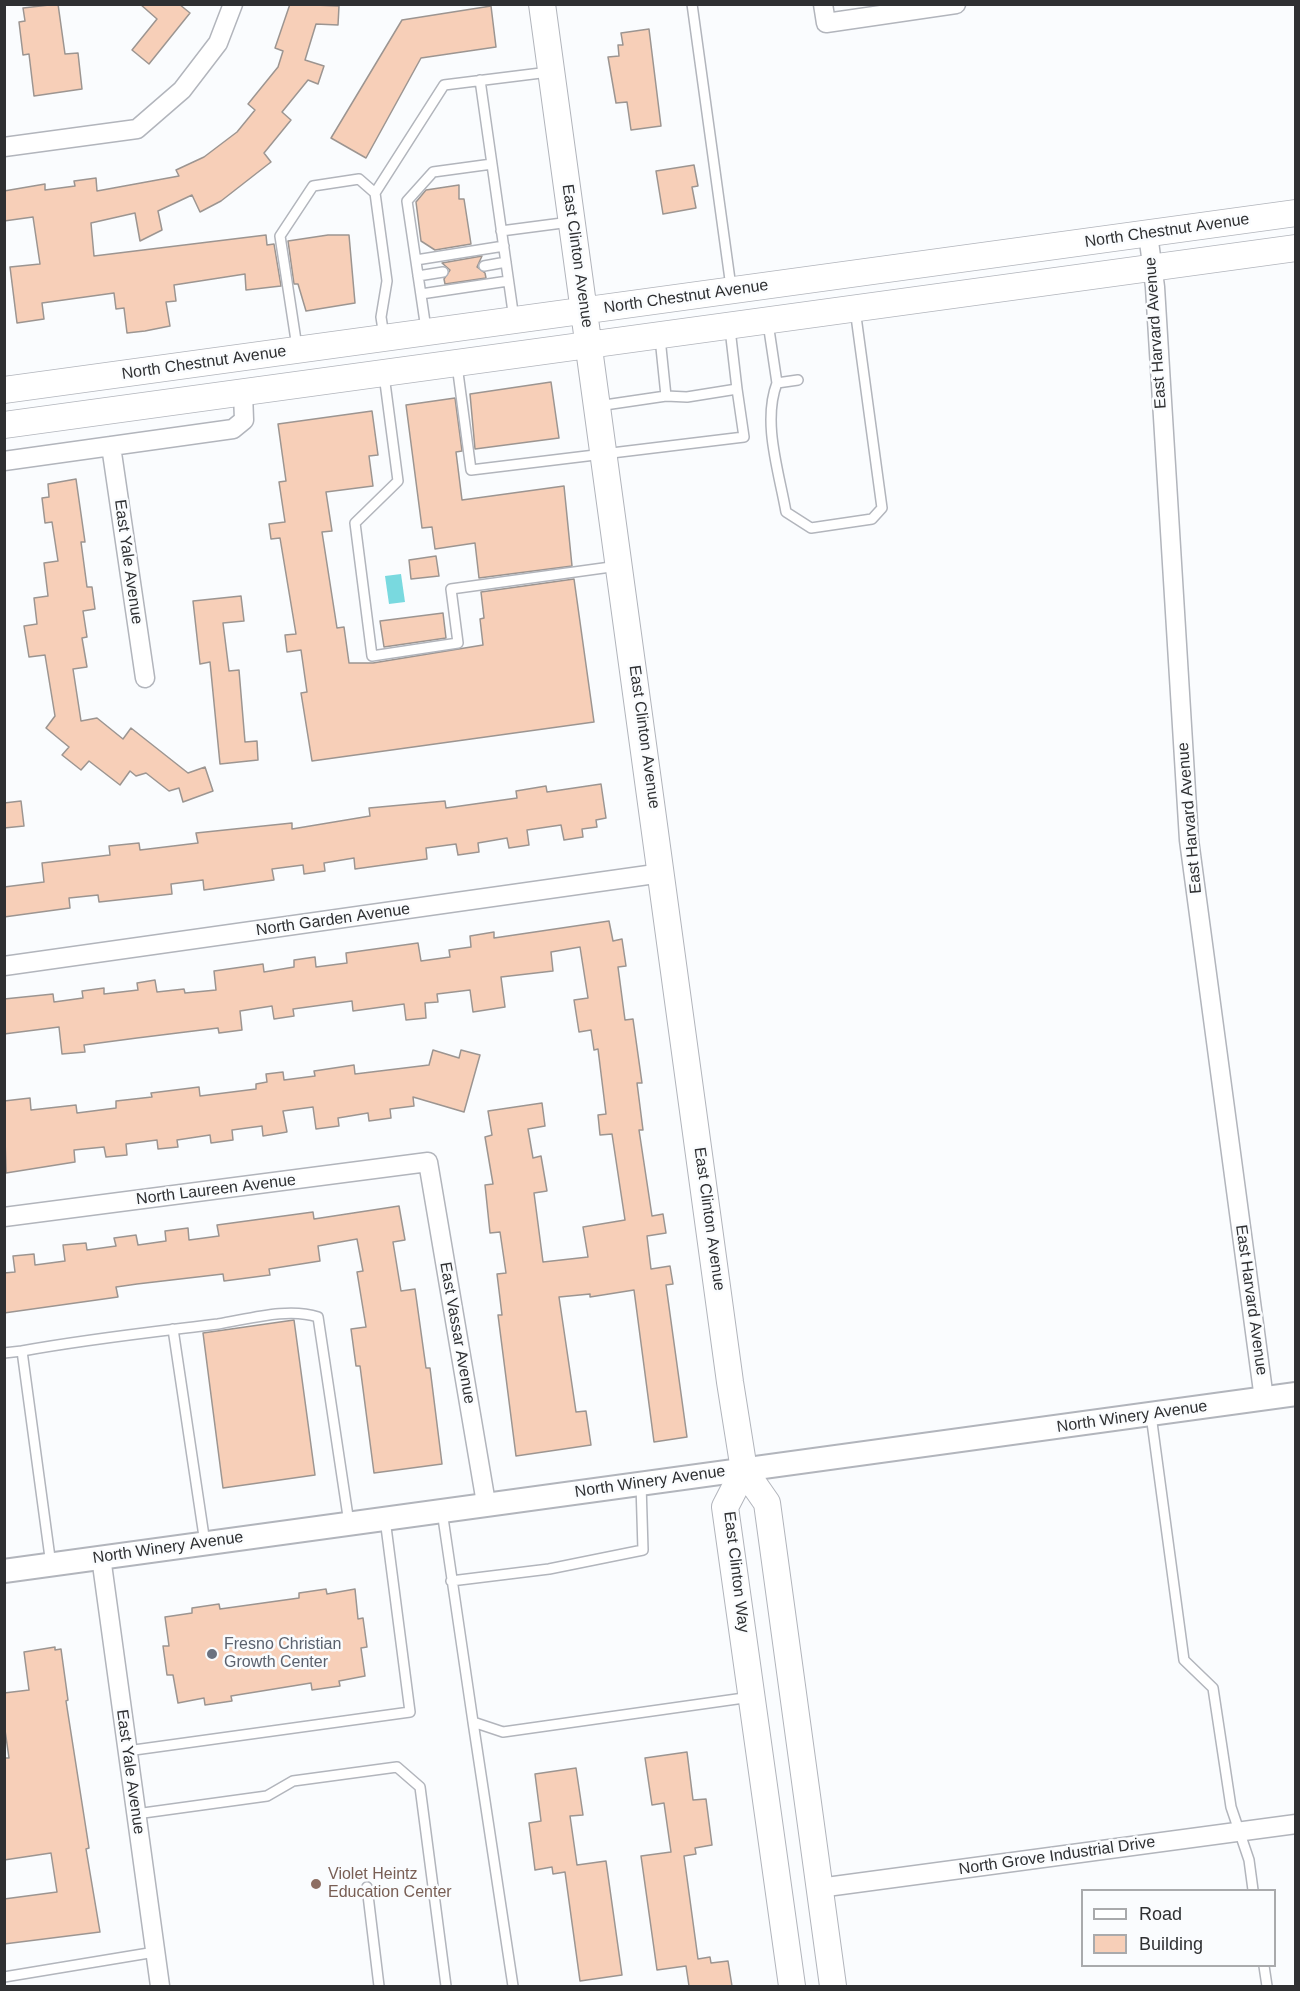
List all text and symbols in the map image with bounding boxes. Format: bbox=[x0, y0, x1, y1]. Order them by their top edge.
street label: East Clinton Avenue bbox=[557, 183, 597, 329]
street label: North Chestnut Avenue bbox=[1083, 210, 1251, 252]
street label: East Harvard Avenue bbox=[1141, 257, 1171, 409]
street label: North Chestnut Avenue bbox=[602, 276, 770, 318]
street label: North Chestnut Avenue bbox=[120, 342, 288, 384]
street label: East Yale Avenue bbox=[110, 498, 146, 626]
street label: East Clinton Avenue bbox=[624, 664, 664, 810]
street label: East Harvard Avenue bbox=[1174, 742, 1206, 894]
street label: North Garden Avenue bbox=[255, 900, 411, 940]
street label: East Clinton Avenue bbox=[689, 1146, 729, 1292]
street label: North Laureen Avenue bbox=[135, 1171, 297, 1209]
street label: East Harvard Avenue bbox=[1231, 1224, 1271, 1376]
street label: East Vassar Avenue bbox=[435, 1261, 479, 1405]
street label: North Winery Avenue bbox=[1056, 1397, 1208, 1437]
street label: North Winery Avenue bbox=[574, 1462, 726, 1502]
street label: East Clinton Way bbox=[719, 1510, 753, 1634]
street label: North Winery Avenue bbox=[92, 1528, 244, 1568]
place label: Fresno Christian Growth Center bbox=[224, 1635, 341, 1673]
marker: Fresno Christian Growth Center bbox=[205, 1647, 219, 1661]
street label: East Yale Avenue bbox=[112, 1708, 148, 1836]
street label: North Grove Industrial Drive bbox=[957, 1833, 1157, 1879]
place label: Violet Heintz Education Center bbox=[328, 1865, 452, 1903]
marker: Violet Heintz Education Center bbox=[309, 1877, 323, 1891]
legend bbox=[1081, 1889, 1276, 1967]
text: Road bbox=[1139, 1904, 1182, 1924]
text: Building bbox=[1139, 1934, 1203, 1954]

